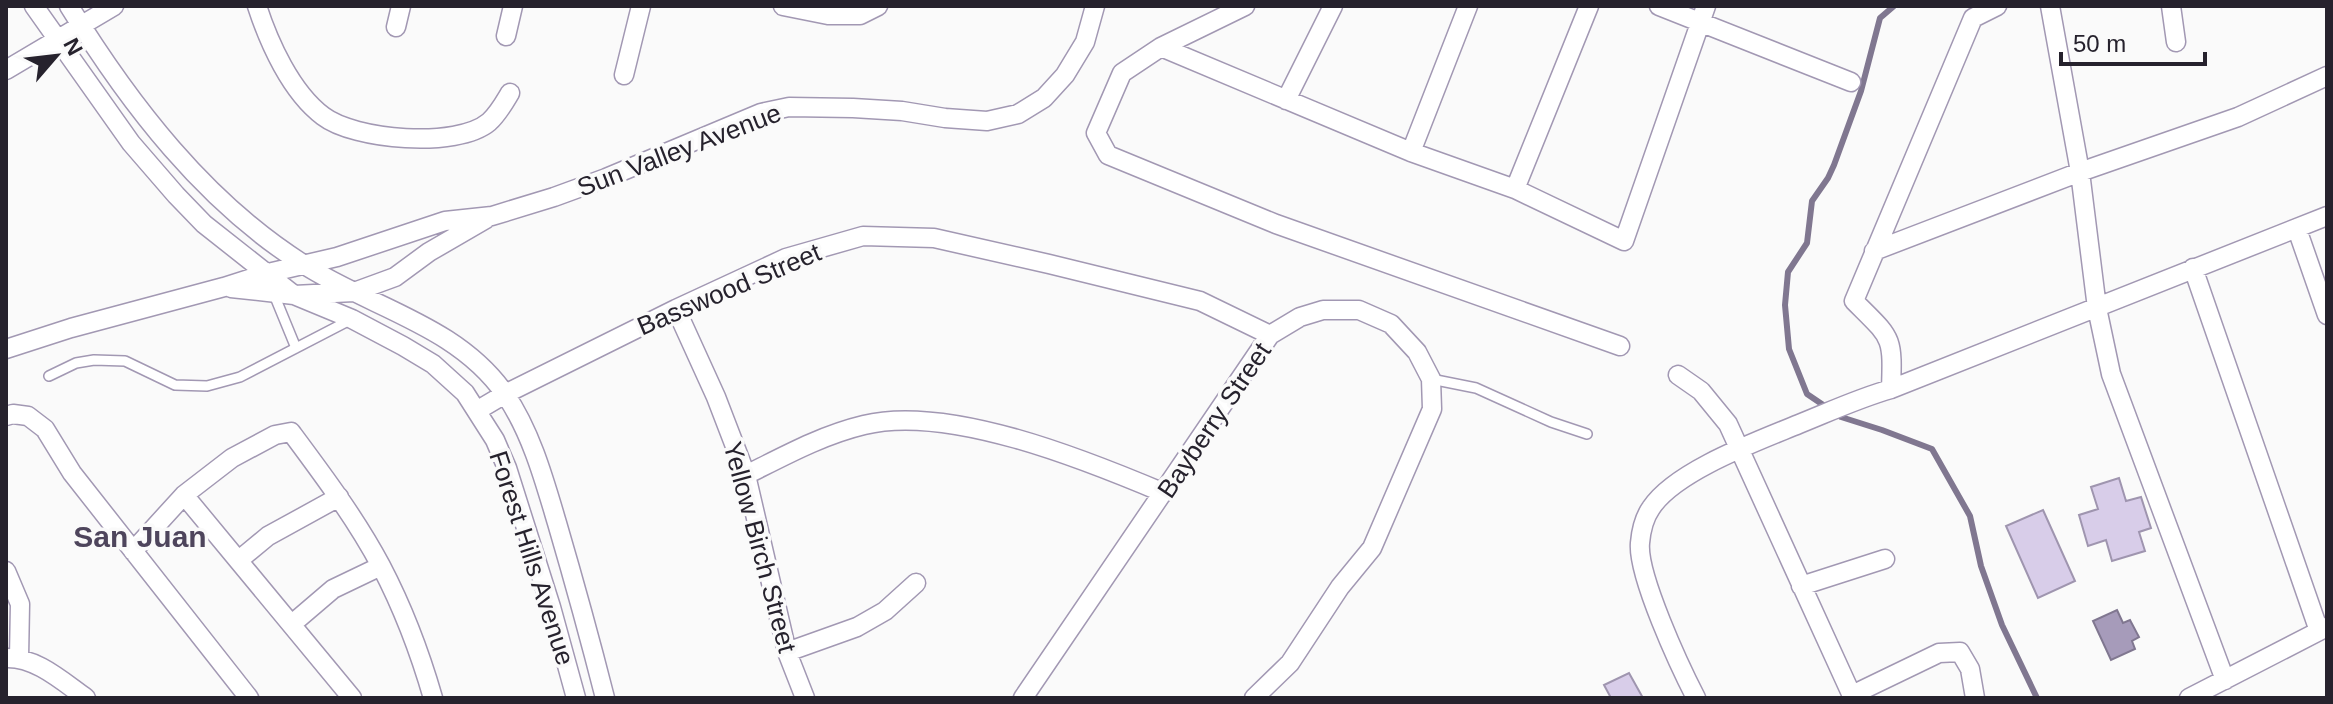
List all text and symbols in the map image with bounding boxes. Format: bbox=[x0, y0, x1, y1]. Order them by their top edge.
north arrow bbox=[16, 16, 96, 96]
scale bar bbox=[2061, 16, 2205, 66]
text: 50 m bbox=[2073, 30, 2126, 57]
text: N bbox=[58, 34, 88, 60]
street label: Sun Valley Avenue bbox=[573, 97, 785, 203]
street label: Basswood Street bbox=[633, 236, 826, 341]
street label: Bayberry Street bbox=[1151, 336, 1277, 503]
street label: Yellow Birch Street bbox=[717, 438, 803, 657]
street label: Forest Hills Avenue bbox=[483, 447, 581, 669]
district label: San Juan bbox=[73, 520, 207, 553]

